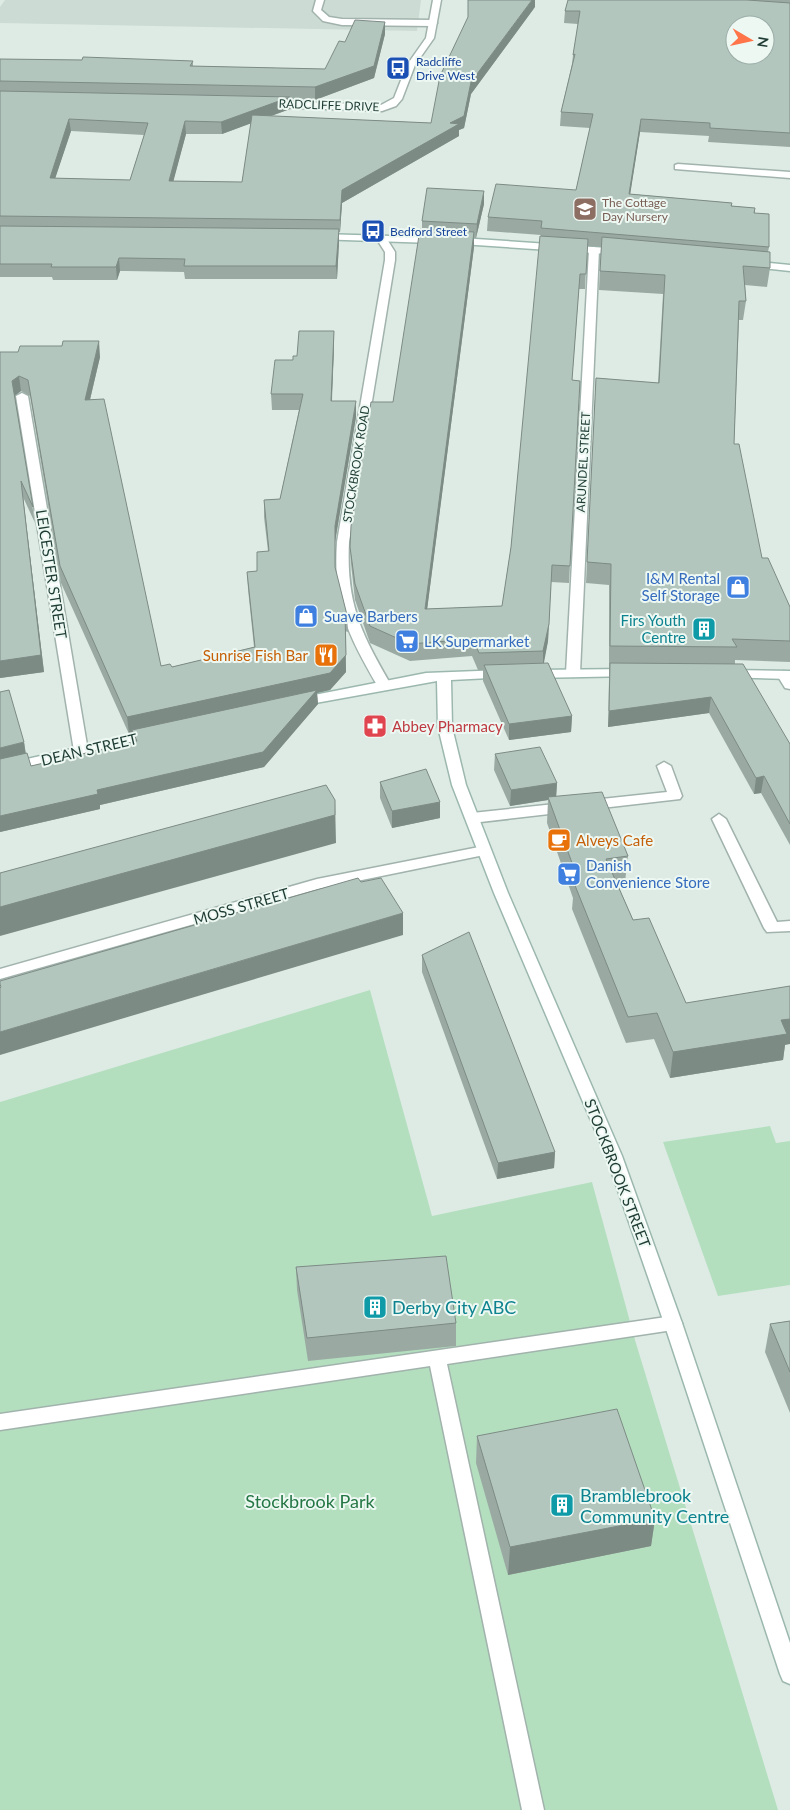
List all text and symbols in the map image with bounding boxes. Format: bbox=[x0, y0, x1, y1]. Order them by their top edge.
north arrow bbox=[725, 15, 775, 65]
text: N bbox=[754, 35, 773, 49]
place label: Radcliffe Drive West bbox=[416, 54, 476, 83]
bus stop icon: Radcliffe Drive West bbox=[385, 55, 411, 81]
street label: RADCLIFFE DRIVE bbox=[278, 96, 380, 114]
place label: The Cottage Day Nursery bbox=[602, 195, 669, 224]
school or university icon: The Cottage Day Nursery bbox=[572, 196, 598, 222]
bus stop icon: Bedford Street bbox=[360, 218, 386, 244]
place label: Bedford Street bbox=[390, 224, 468, 239]
street label: STOCKBROOK ROAD bbox=[339, 404, 373, 524]
street label: ARUNDEL STREET bbox=[573, 411, 593, 513]
street label: LEICESTER STREET bbox=[33, 508, 71, 640]
place label: I&M Rental Self Storage bbox=[642, 569, 720, 604]
shop icon: I&M Rental Self Storage bbox=[725, 574, 751, 600]
shop icon: Suave Barbers bbox=[293, 603, 319, 629]
place label: Suave Barbers bbox=[324, 607, 418, 625]
place label: Firs Youth Centre bbox=[620, 611, 686, 646]
building icon: Firs Youth Centre bbox=[691, 616, 717, 642]
supermarket icon: LK Supermarket bbox=[394, 628, 420, 654]
place label: LK Supermarket bbox=[424, 632, 530, 650]
restaurant icon: Sunrise Fish Bar bbox=[313, 642, 339, 668]
place label: Sunrise Fish Bar bbox=[203, 646, 309, 664]
pharmacy icon: Abbey Pharmacy bbox=[362, 713, 388, 739]
place label: Abbey Pharmacy bbox=[392, 717, 503, 735]
street label: DEAN STREET bbox=[39, 729, 139, 769]
cafe icon: Alveys Cafe bbox=[546, 827, 572, 853]
place label: Alveys Cafe bbox=[576, 831, 653, 849]
place label: Danish Convenience Store bbox=[586, 856, 710, 891]
supermarket icon: Danish Convenience Store bbox=[556, 861, 582, 887]
street label: MOSS STREET bbox=[191, 884, 291, 928]
street label: STOCKBROOK STREET bbox=[581, 1096, 655, 1250]
building icon: Derby City ABC bbox=[362, 1294, 388, 1320]
place label: Derby City ABC bbox=[392, 1296, 516, 1318]
place label: Bramblebrook Community Centre bbox=[580, 1484, 729, 1527]
park label: Stockbrook Park bbox=[245, 1490, 376, 1512]
building icon: Bramblebrook Community Centre bbox=[549, 1492, 575, 1518]

